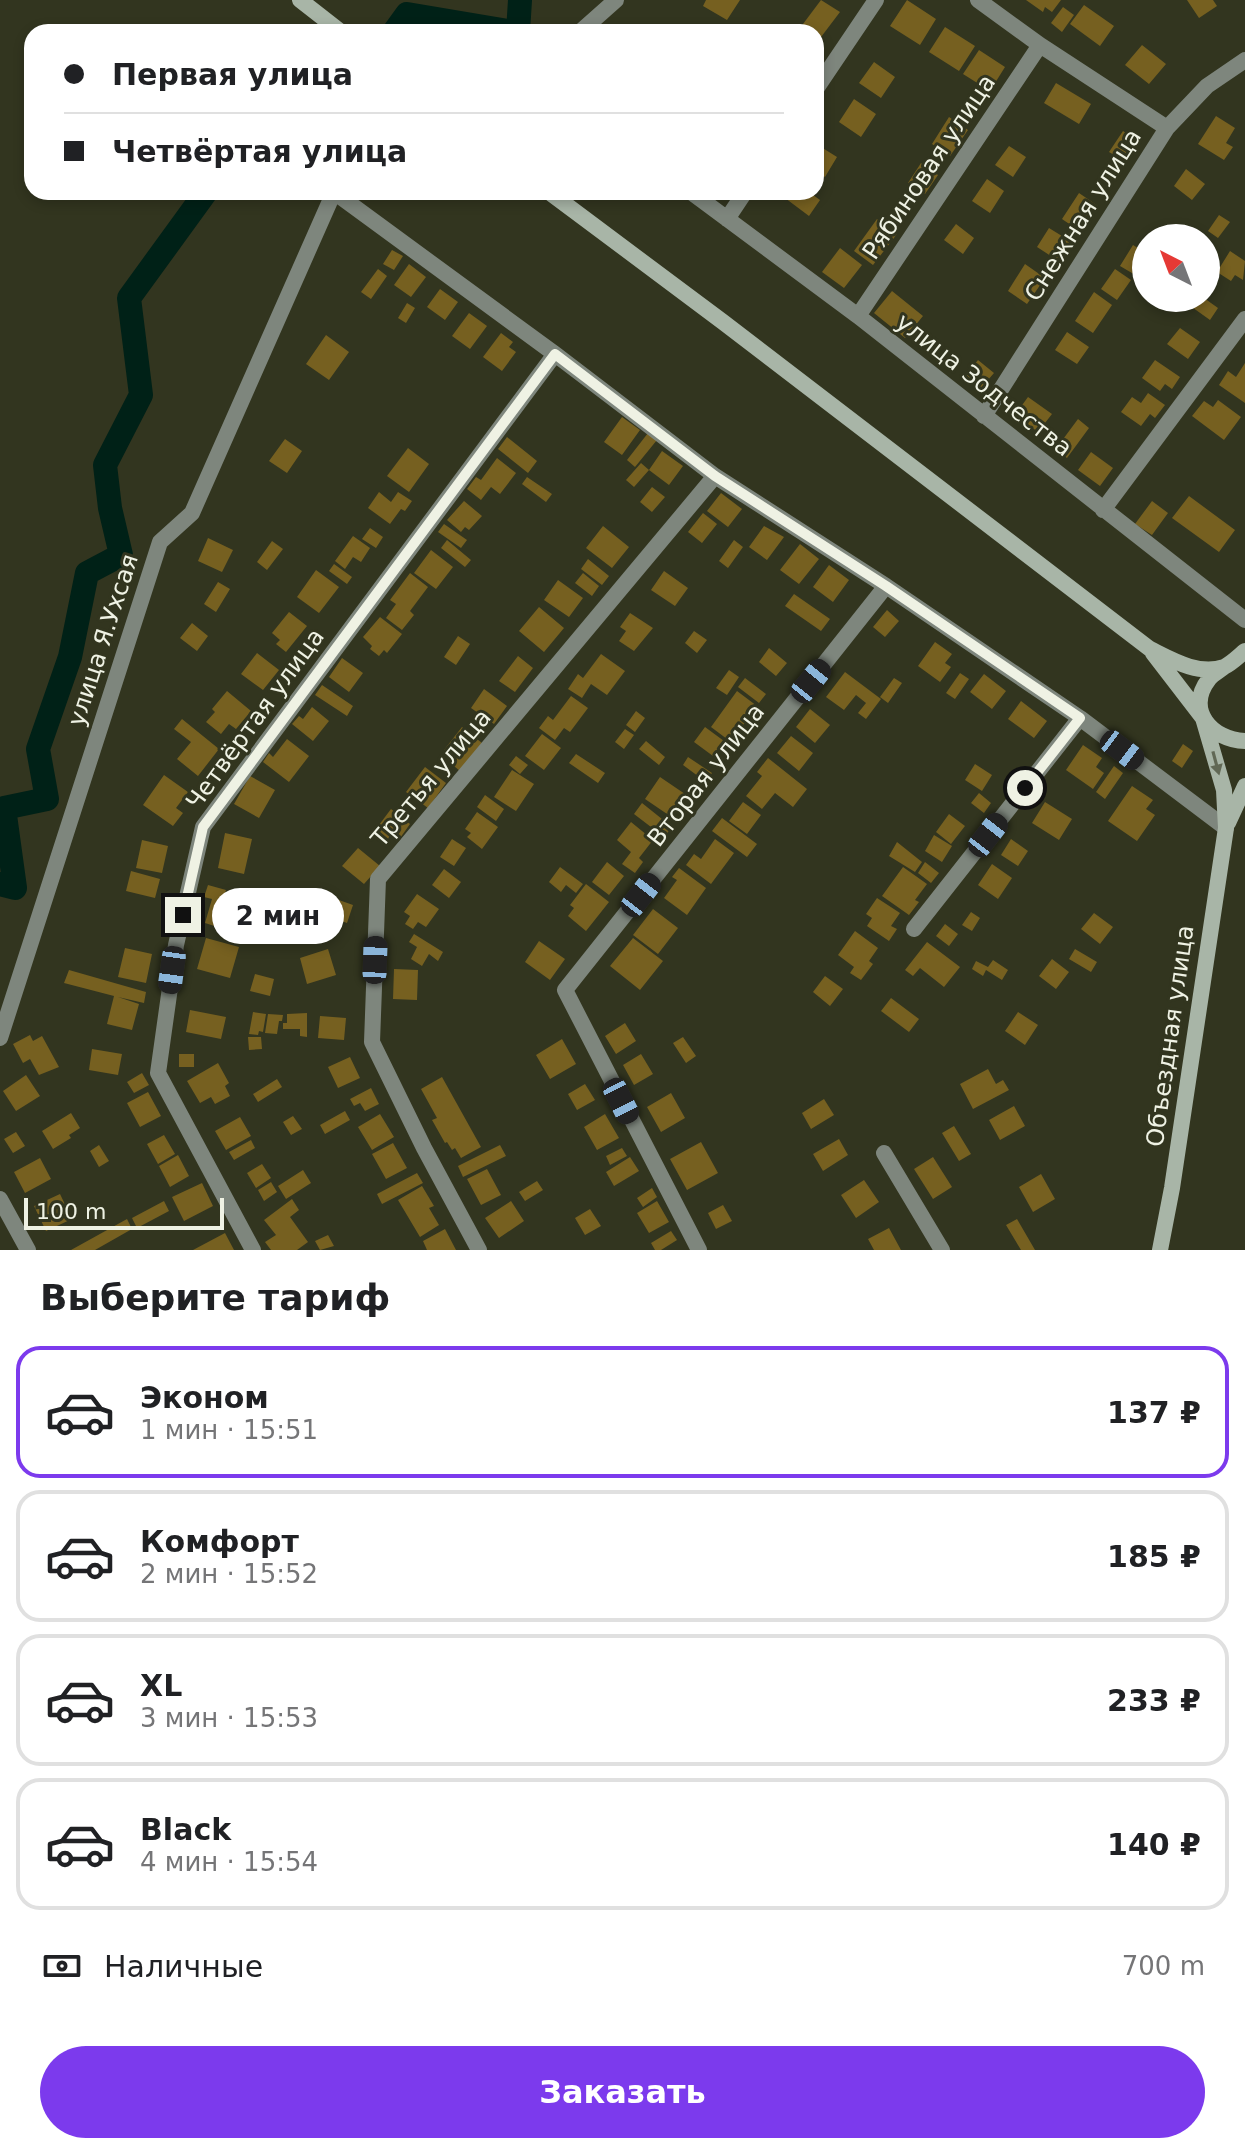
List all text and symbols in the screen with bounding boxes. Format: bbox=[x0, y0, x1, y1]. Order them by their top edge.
text: Первая улица bbox=[112, 57, 353, 92]
street label: Рябиновая улица bbox=[857, 69, 1001, 265]
street label: Снежная улица bbox=[1019, 124, 1147, 306]
text: Четвёртая улица bbox=[112, 134, 407, 169]
north arrow bbox=[1132, 224, 1220, 312]
map controls bbox=[1132, 224, 1220, 312]
street label: улица Зодчества bbox=[890, 308, 1078, 462]
street label: улица Я.Ухсая bbox=[62, 550, 144, 730]
street label: Четвёртая улица bbox=[180, 623, 330, 815]
car bbox=[787, 655, 835, 707]
street label: Вторая улица bbox=[642, 698, 770, 852]
street label: Третья улица bbox=[365, 703, 497, 853]
car bbox=[1096, 726, 1148, 774]
one-way arrow bbox=[1211, 750, 1223, 775]
route start bbox=[1007, 770, 1043, 806]
car bbox=[964, 809, 1012, 861]
car bbox=[617, 869, 665, 921]
callout: 2 мин bbox=[211, 887, 343, 943]
route end bbox=[165, 897, 201, 933]
text: 2 мин bbox=[236, 901, 320, 931]
street label: Объездная улица bbox=[1141, 923, 1199, 1149]
car bbox=[362, 936, 388, 984]
car bbox=[157, 945, 187, 995]
car bbox=[599, 1074, 643, 1128]
scale bar bbox=[24, 1194, 224, 1230]
text: 100 m bbox=[36, 1199, 106, 1224]
text: Выберите тариф bbox=[40, 1277, 390, 1318]
icon: car bbox=[44, 1376, 116, 1448]
text: Эконом bbox=[140, 1380, 269, 1415]
text: 137 ₽ bbox=[1107, 1395, 1201, 1430]
text: 1 мин · 15:51 bbox=[140, 1415, 318, 1445]
icon: car bbox=[44, 1520, 116, 1592]
text: Комфорт bbox=[140, 1524, 299, 1559]
text: 185 ₽ bbox=[1107, 1539, 1201, 1574]
text: 2 мин · 15:52 bbox=[140, 1559, 318, 1589]
icon: car bbox=[44, 1664, 116, 1736]
text: XL bbox=[140, 1668, 182, 1703]
text: 233 ₽ bbox=[1107, 1683, 1201, 1718]
text: 3 мин · 15:53 bbox=[140, 1703, 318, 1733]
icon: car bbox=[44, 1808, 116, 1880]
text: Black bbox=[140, 1812, 231, 1847]
text: 140 ₽ bbox=[1107, 1827, 1201, 1862]
text: 4 мин · 15:54 bbox=[140, 1847, 318, 1877]
icon: cash bbox=[40, 1944, 84, 1988]
text: Наличные bbox=[104, 1949, 263, 1984]
text: 700 m bbox=[1122, 1951, 1205, 1981]
button: Заказать bbox=[40, 2046, 1205, 2138]

